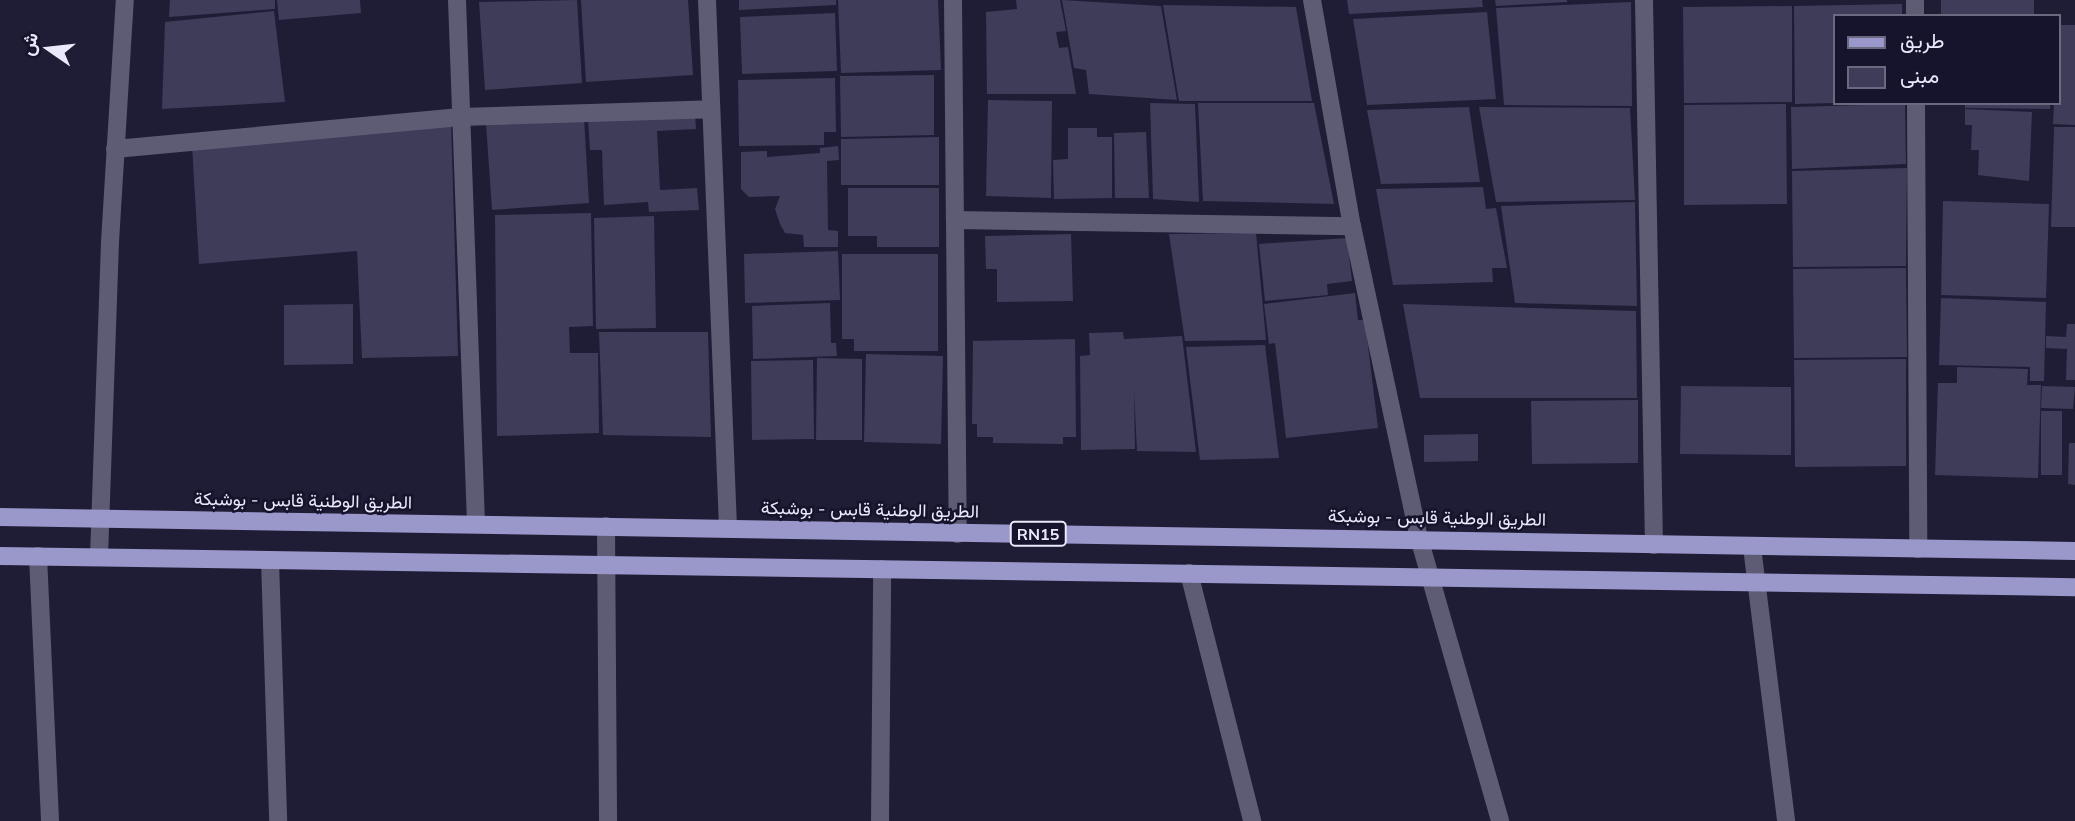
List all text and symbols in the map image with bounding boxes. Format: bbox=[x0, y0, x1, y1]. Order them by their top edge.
north arrow bbox=[14, 14, 84, 84]
legend bbox=[1834, 14, 2061, 105]
text: طريق bbox=[1900, 27, 1945, 53]
text: ش bbox=[14, 30, 43, 58]
text: مبنى bbox=[1900, 62, 1939, 88]
street label: الطريق الوطنية قابس - بوشبكة bbox=[194, 488, 412, 514]
street label: الطريق الوطنية قابس - بوشبكة bbox=[761, 497, 979, 523]
street label: الطريق الوطنية قابس - بوشبكة bbox=[1328, 505, 1546, 531]
road number: RN15 bbox=[1008, 522, 1068, 547]

